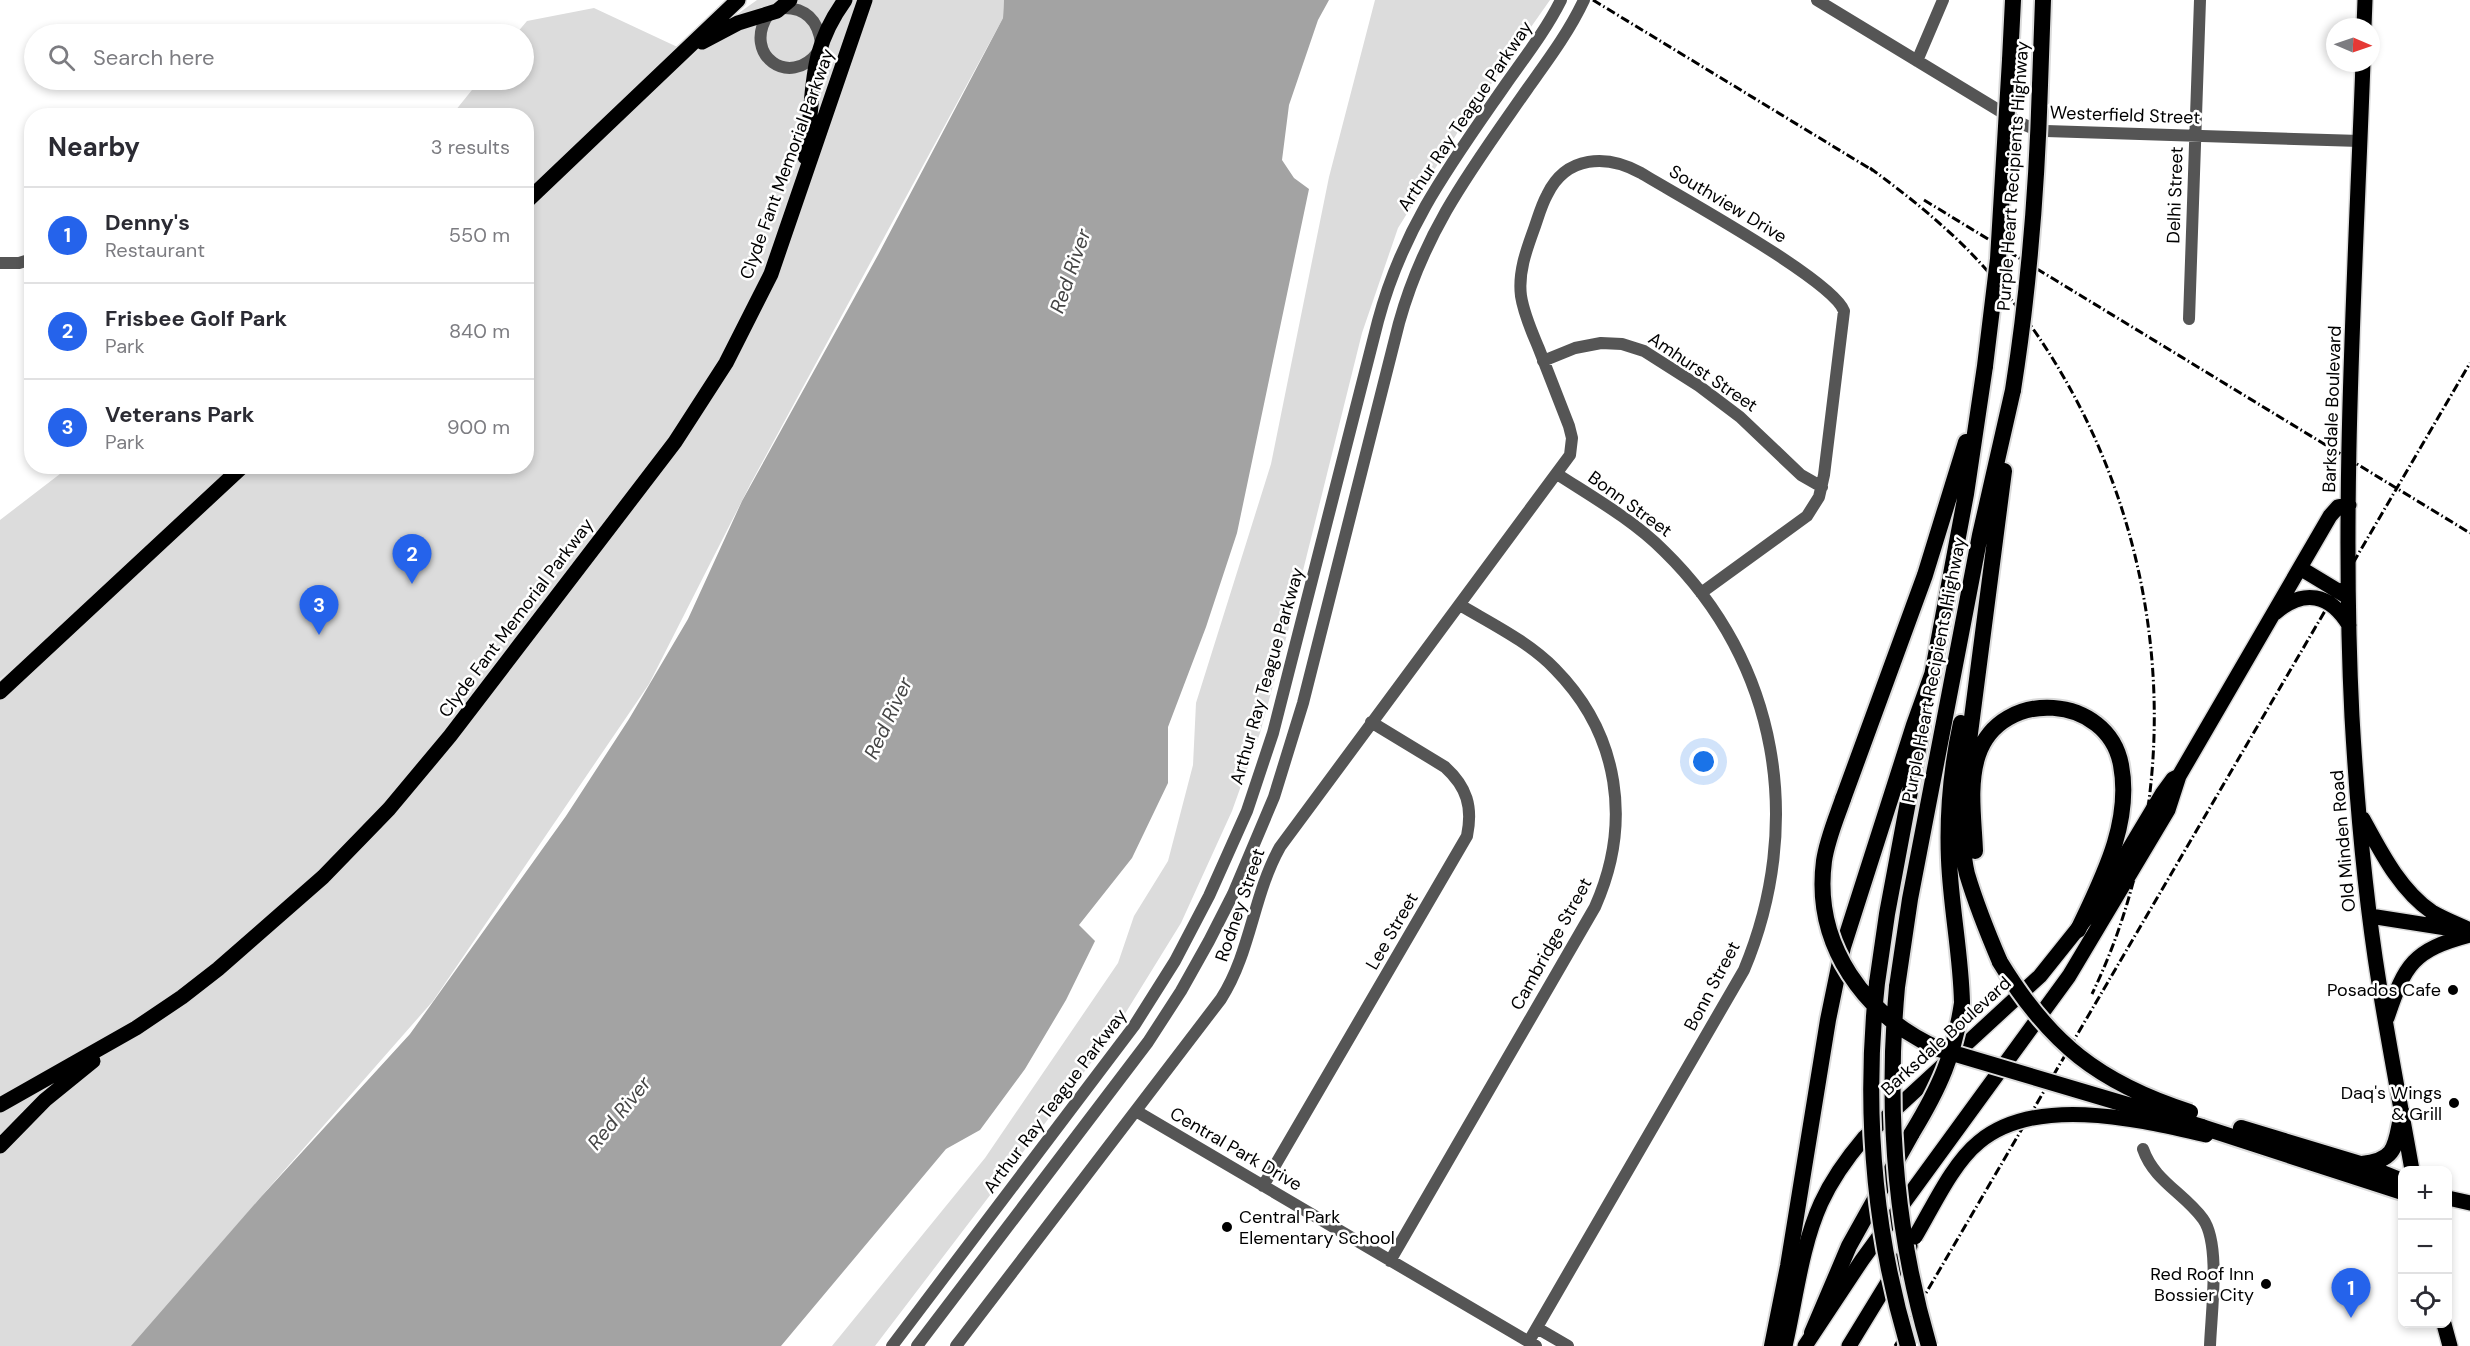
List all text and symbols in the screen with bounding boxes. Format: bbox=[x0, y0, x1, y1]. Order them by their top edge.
street label: Arthur Ray Teague Parkway bbox=[1392, 16, 1538, 216]
north arrow bbox=[2326, 18, 2380, 72]
search box bbox=[24, 24, 534, 90]
street label: Purple Heart Recipients Highway bbox=[1992, 40, 2034, 312]
icon: search bbox=[45, 41, 78, 74]
text: Search here bbox=[93, 43, 214, 72]
street label: Clyde Fant Memorial Parkway bbox=[734, 45, 840, 283]
street label: Westerfield Street bbox=[2049, 100, 2201, 130]
text: Nearby bbox=[48, 130, 140, 164]
text: 3 results bbox=[431, 134, 510, 160]
street label: Delhi Street bbox=[2161, 146, 2189, 244]
street label: Southview Drive bbox=[1665, 159, 1791, 249]
text: Denny's bbox=[105, 208, 190, 237]
text: 1 bbox=[64, 222, 71, 248]
text: 550 m bbox=[449, 222, 510, 248]
water label: Red River bbox=[1044, 225, 1097, 316]
text: Restaurant bbox=[105, 237, 205, 263]
text: Frisbee Golf Park bbox=[105, 304, 287, 333]
text: 2 bbox=[62, 318, 73, 344]
text: 840 m bbox=[449, 318, 510, 344]
street label: Barksdale Boulevard bbox=[2317, 325, 2347, 493]
street label: Amhurst Street bbox=[1644, 327, 1762, 417]
text: Park bbox=[105, 333, 145, 359]
text: Veterans Park bbox=[105, 400, 255, 429]
text: 3 bbox=[61, 414, 74, 440]
text: 900 m bbox=[447, 414, 510, 440]
text: Park bbox=[105, 429, 145, 455]
street label: Bonn Street bbox=[1583, 465, 1677, 543]
street label: Clyde Fant Memorial Parkway bbox=[433, 514, 599, 722]
pin: 2 bbox=[392, 534, 432, 584]
street label: Purple Heart Recipients Highway bbox=[1896, 535, 1972, 805]
street label: Arthur Ray Teague Parkway bbox=[1224, 565, 1310, 787]
pin: 3 bbox=[300, 586, 338, 635]
water label: Red River bbox=[858, 673, 918, 763]
your location bbox=[1689, 747, 1718, 776]
street label: Old Minden Road bbox=[2325, 769, 2361, 913]
street label: Rodney Street bbox=[1209, 845, 1271, 965]
street label: Cambridge Street bbox=[1505, 873, 1597, 1015]
street label: Lee Street bbox=[1360, 888, 1424, 974]
street label: Bonn Street bbox=[1678, 937, 1746, 1035]
street label: Barksdale Boulevard bbox=[1876, 971, 2016, 1101]
place label: Posados Cafe bbox=[2327, 978, 2441, 1002]
marker: Posados Cafe bbox=[2446, 983, 2460, 997]
street label: Arthur Ray Teague Parkway bbox=[978, 1004, 1132, 1198]
water label: Red River bbox=[581, 1071, 657, 1155]
place label: Daq's Wings & Grill bbox=[2341, 1081, 2442, 1126]
marker: Daq's Wings & Grill bbox=[2447, 1096, 2461, 1110]
street label: Central Park Drive bbox=[1166, 1101, 1306, 1197]
map controls bbox=[2398, 1166, 2452, 1328]
button: + bbox=[2398, 1166, 2452, 1220]
place label: Central Park Elementary School bbox=[1239, 1205, 1395, 1250]
marker: Central Park Elementary School bbox=[1220, 1220, 1234, 1234]
button: − bbox=[2398, 1220, 2452, 1274]
place label: Red Roof Inn Bossier City bbox=[2150, 1262, 2254, 1307]
pin: 1 bbox=[2332, 1268, 2370, 1318]
button: locate bbox=[2398, 1274, 2452, 1328]
marker: Red Roof Inn Bossier City bbox=[2259, 1277, 2273, 1291]

